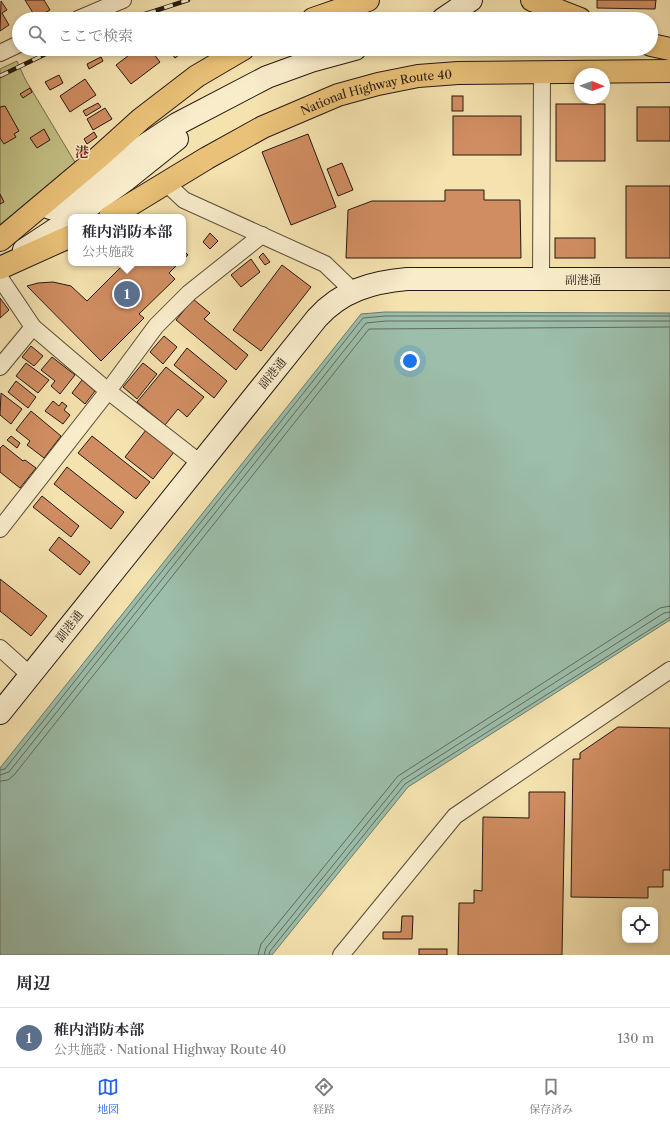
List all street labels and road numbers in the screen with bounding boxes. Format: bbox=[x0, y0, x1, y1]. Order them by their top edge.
street label: National Highway Route 40 bbox=[298, 66, 452, 118]
street label: 副港通 bbox=[565, 272, 601, 287]
street label: 副港通 bbox=[255, 354, 289, 392]
street label: 副港通 bbox=[52, 607, 86, 645]

